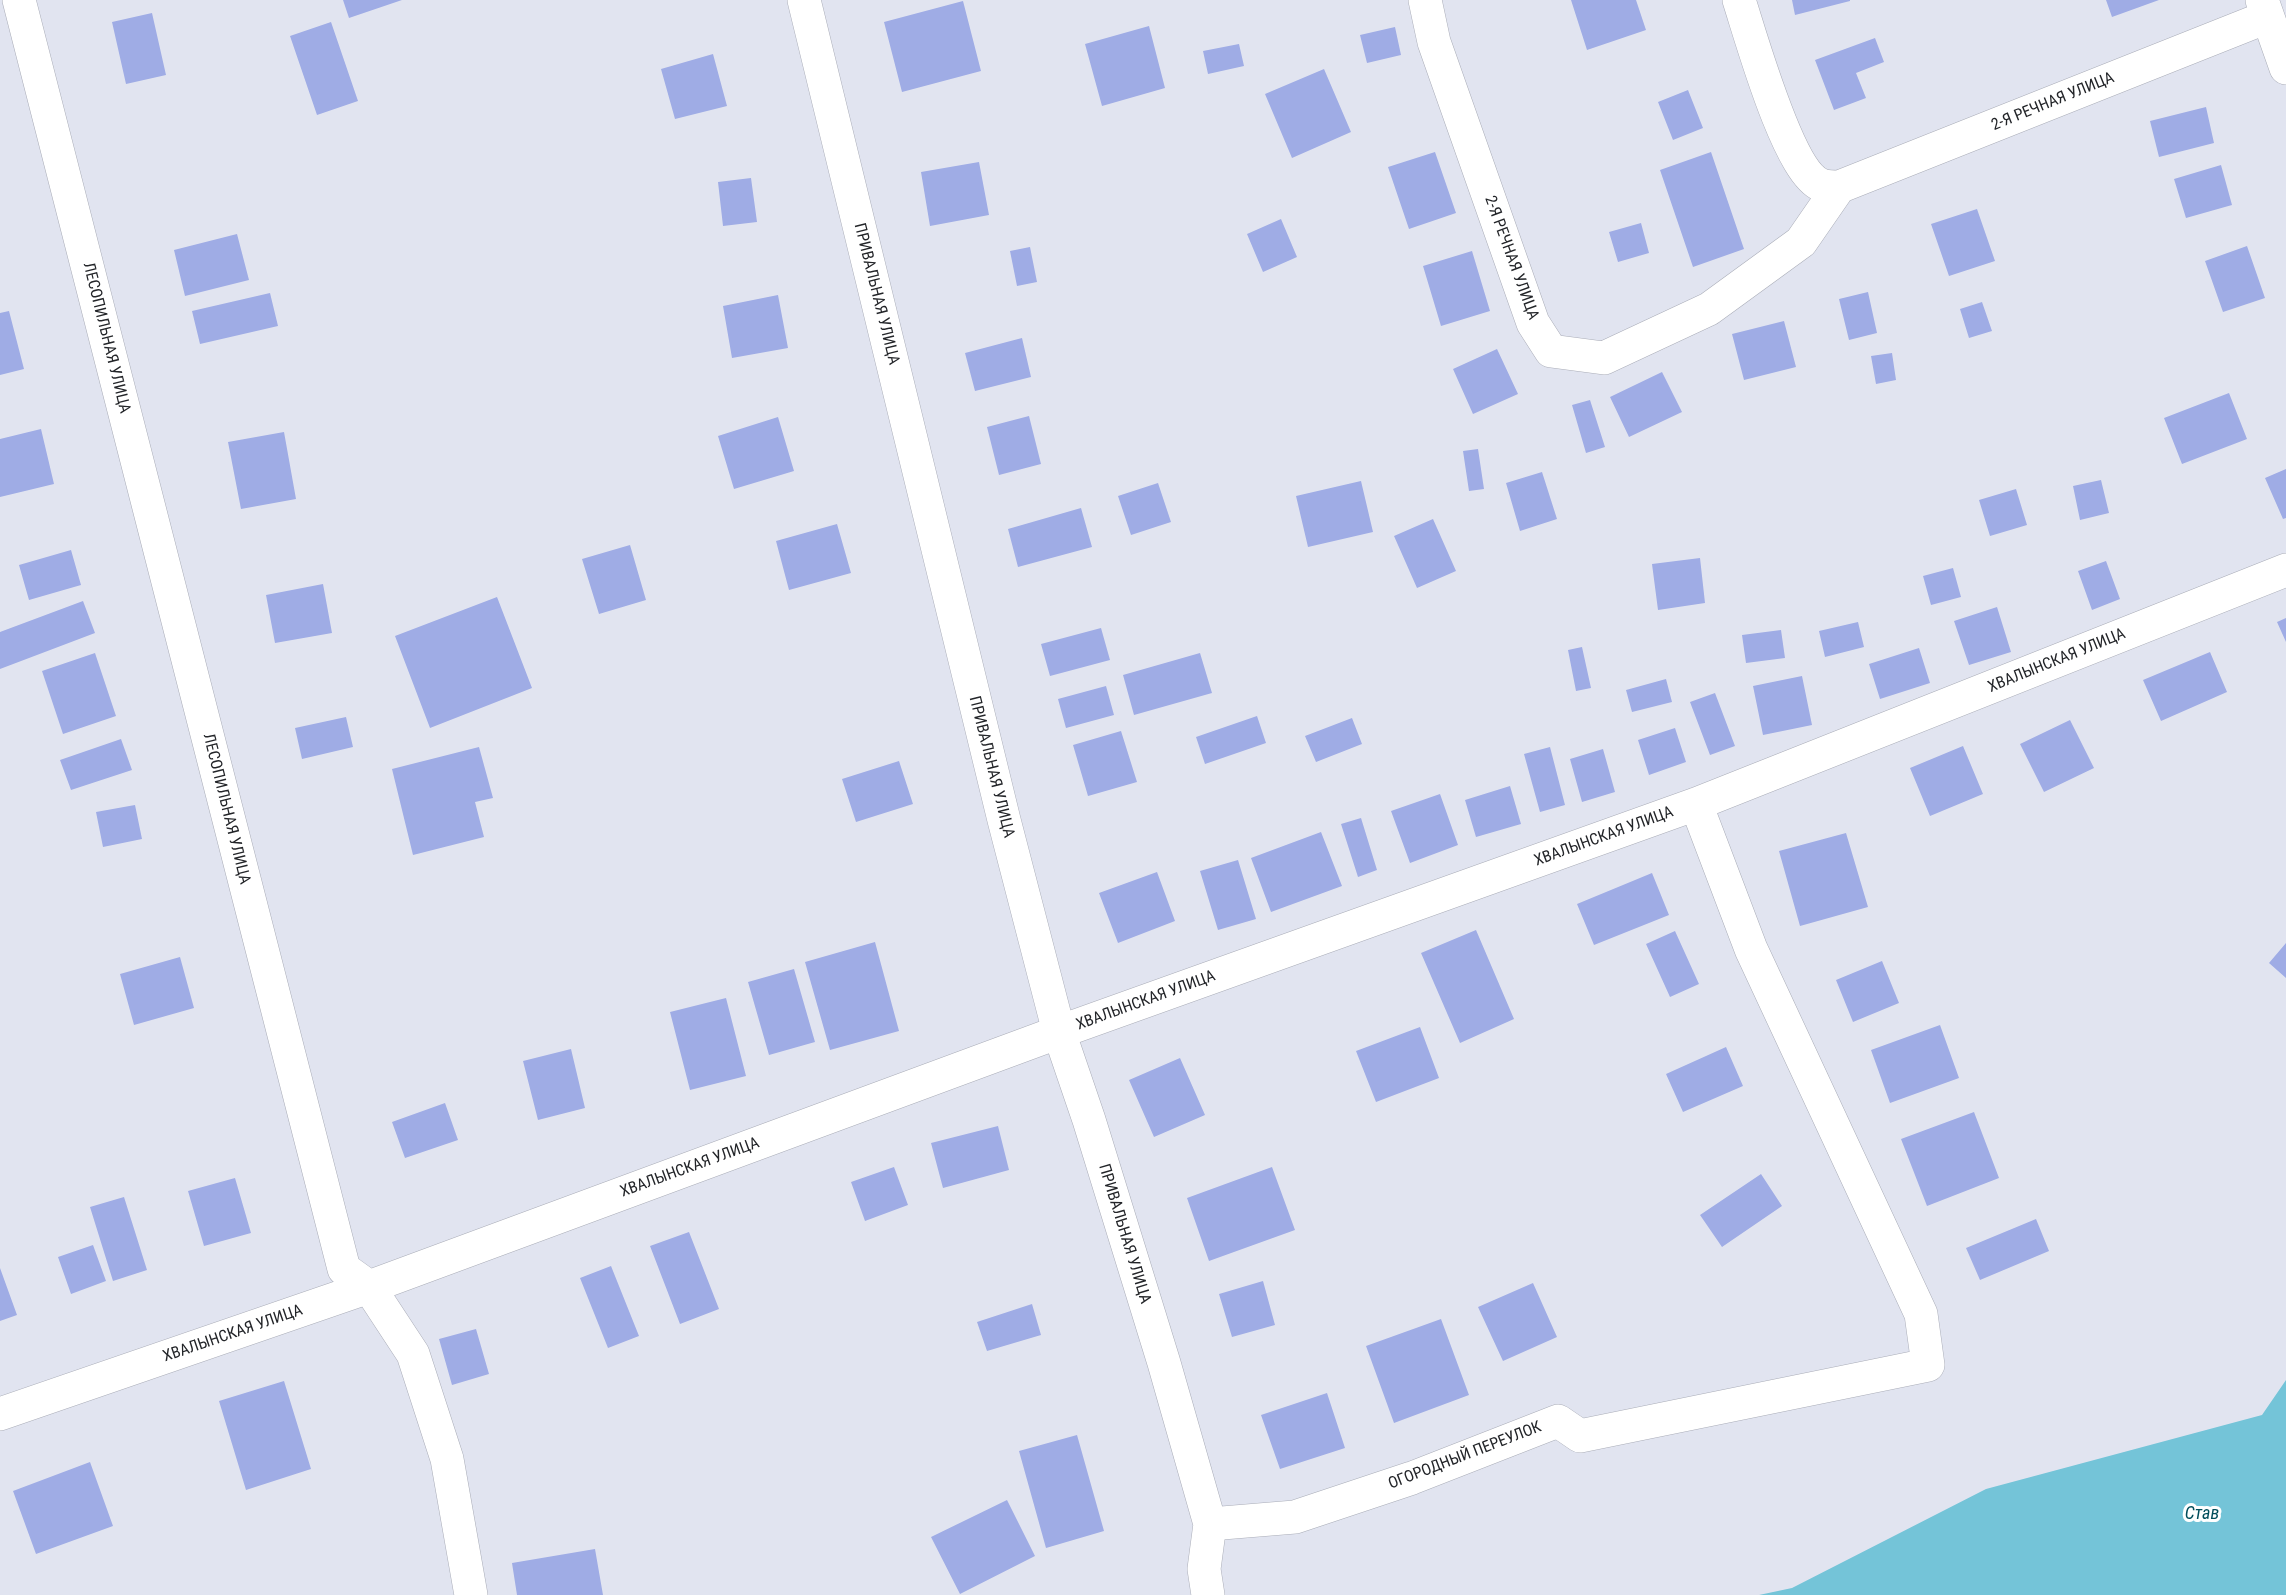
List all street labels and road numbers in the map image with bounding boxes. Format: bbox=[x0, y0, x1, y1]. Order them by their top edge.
street label: 2-Я РЕЧНАЯ УЛИЦА bbox=[1989, 69, 2117, 135]
street label: 2-Я РЕЧНАЯ УЛИЦА bbox=[1480, 193, 1542, 323]
street label: ПРИВАЛЬНАЯ УЛИЦА bbox=[849, 221, 903, 367]
street label: ЛЕСОПИЛЬНАЯ УЛИЦА bbox=[78, 261, 134, 415]
street label: ХВАЛЫНСКАЯ УЛИЦА bbox=[1986, 625, 2128, 697]
street label: ПРИВАЛЬНАЯ УЛИЦА bbox=[964, 694, 1018, 840]
street label: ЛЕСОПИЛЬНАЯ УЛИЦА bbox=[198, 732, 254, 886]
street label: ХВАЛЫНСКАЯ УЛИЦА bbox=[1532, 803, 1676, 871]
street label: ХВАЛЫНСКАЯ УЛИЦА bbox=[1074, 967, 1218, 1035]
street label: ХВАЛЫНСКАЯ УЛИЦА bbox=[618, 1134, 762, 1202]
street label: ПРИВАЛЬНАЯ УЛИЦА bbox=[1094, 1162, 1154, 1306]
street label: ХВАЛЫНСКАЯ УЛИЦА bbox=[161, 1301, 305, 1367]
street label: ОГОРОДНЫЙ ПЕРЕУЛОК bbox=[1386, 1418, 1544, 1494]

